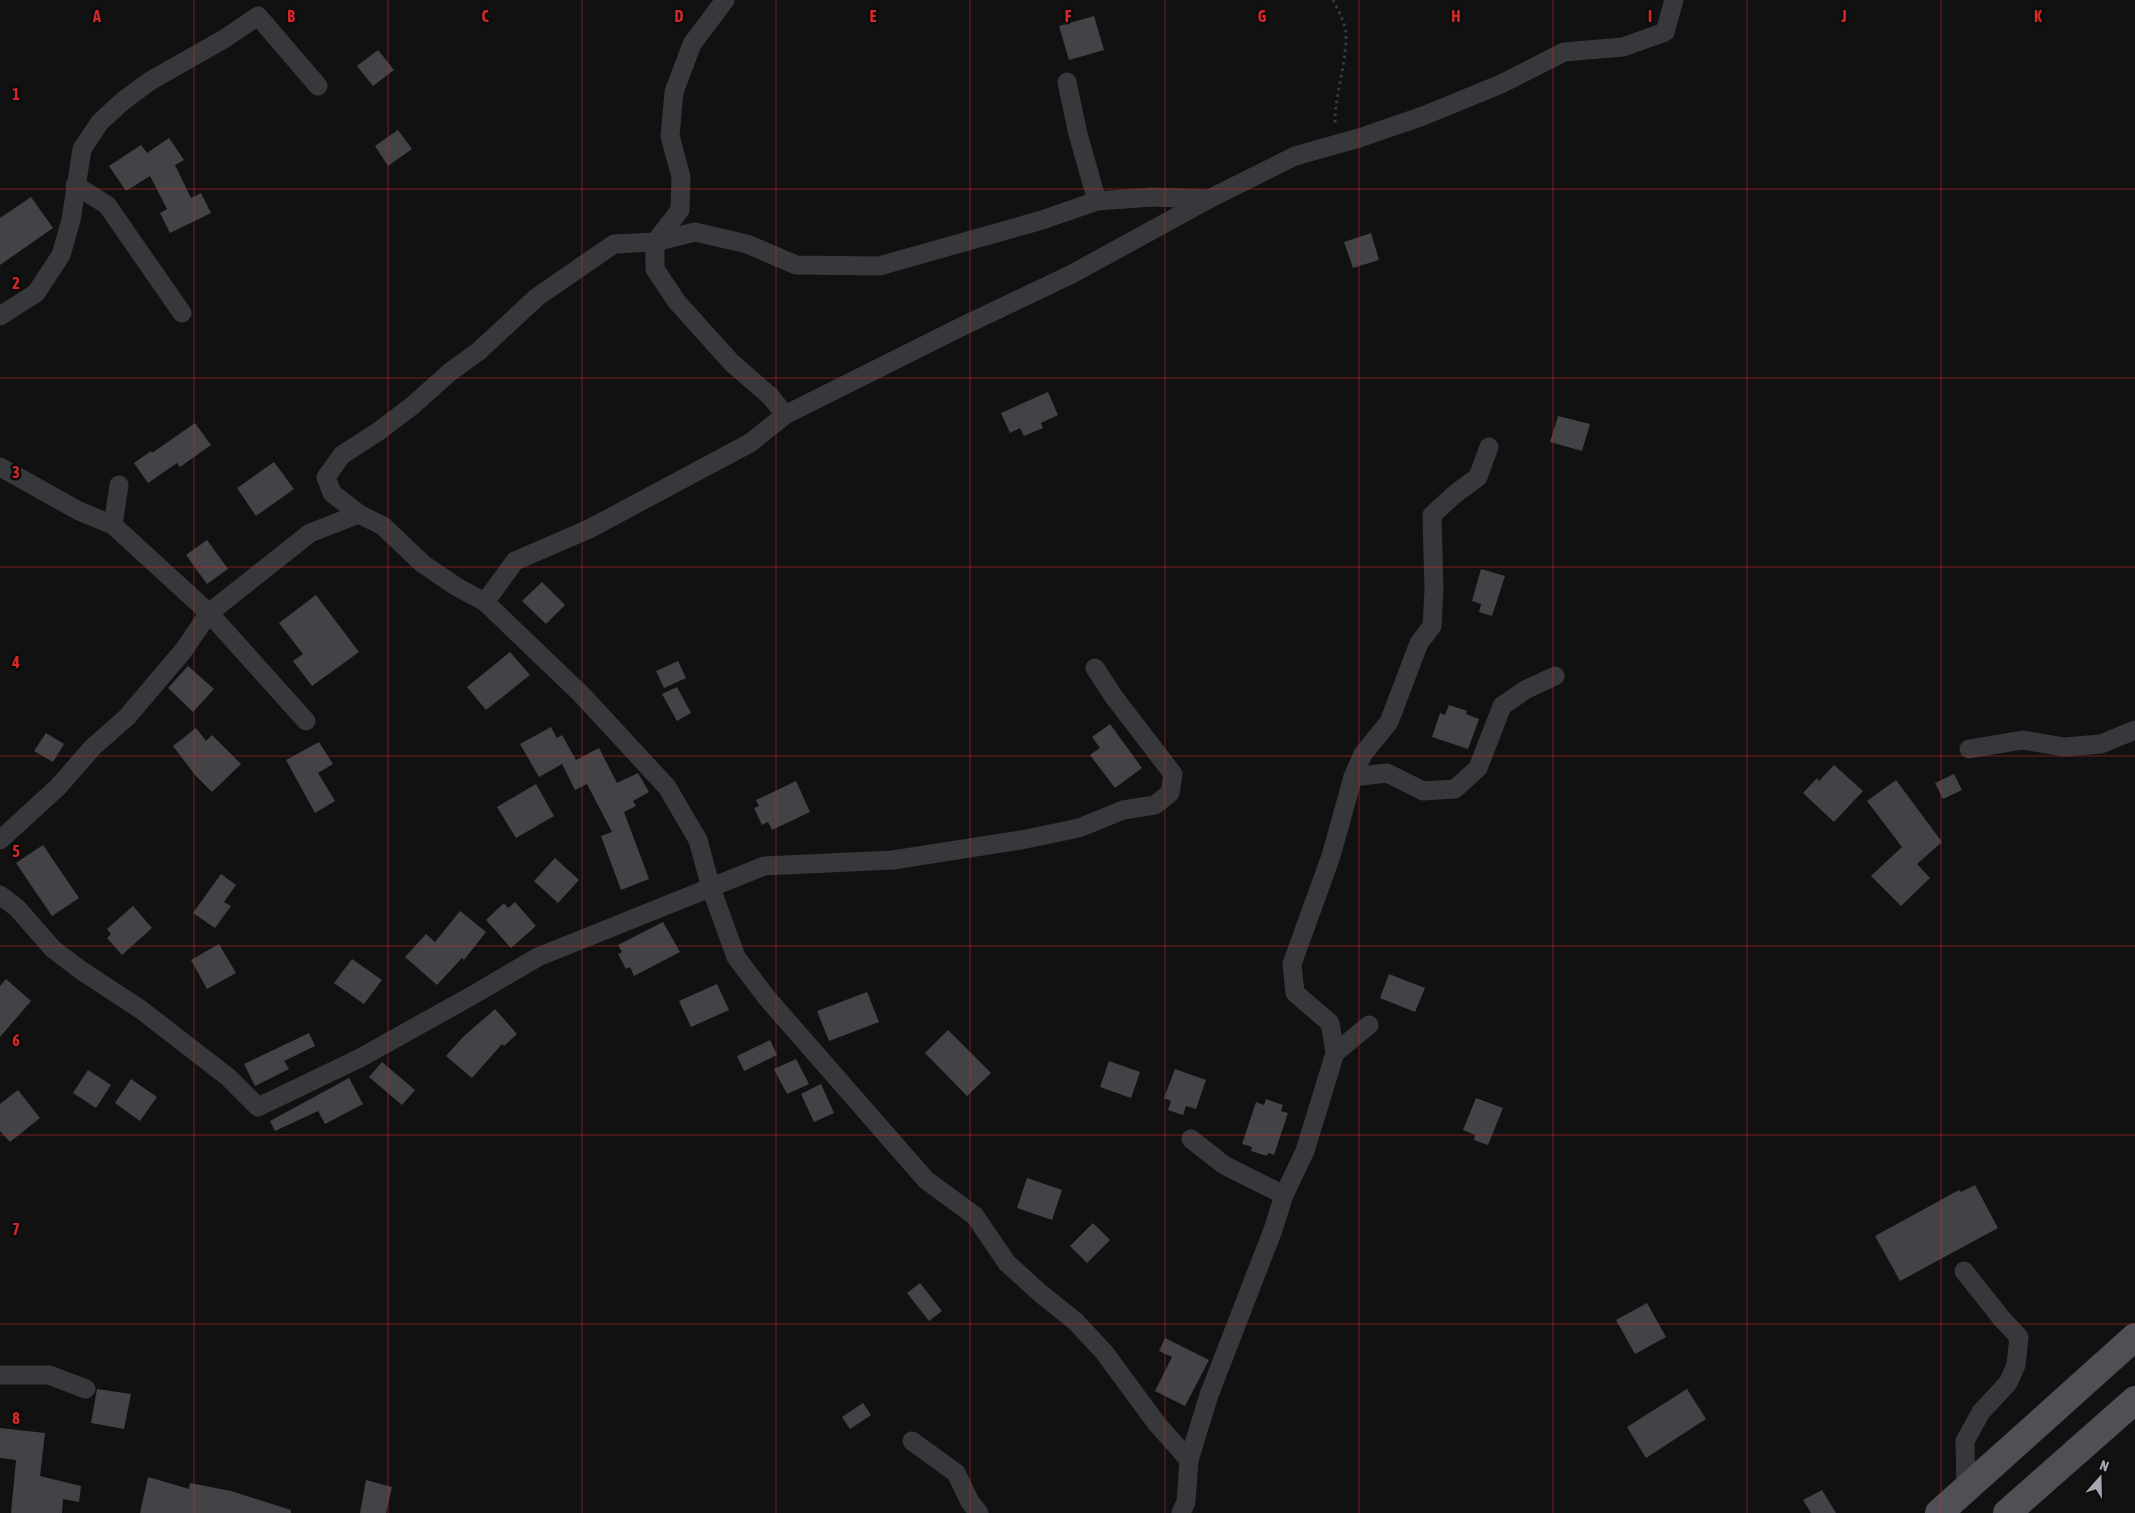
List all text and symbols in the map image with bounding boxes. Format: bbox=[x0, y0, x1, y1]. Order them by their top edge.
text: A bbox=[92, 7, 101, 25]
text: B bbox=[287, 7, 295, 25]
text: C bbox=[481, 7, 489, 25]
text: D bbox=[675, 7, 684, 25]
text: E bbox=[870, 7, 877, 25]
text: F bbox=[1065, 7, 1072, 25]
text: G bbox=[1258, 7, 1267, 25]
text: H bbox=[1451, 7, 1461, 25]
text: I bbox=[1648, 7, 1652, 25]
text: J bbox=[1840, 7, 1847, 25]
text: K bbox=[2034, 7, 2042, 25]
text: 1 bbox=[12, 85, 20, 103]
text: 2 bbox=[12, 274, 20, 292]
text: 3 bbox=[12, 463, 20, 481]
text: 4 bbox=[11, 653, 20, 671]
text: 5 bbox=[12, 842, 20, 860]
text: 6 bbox=[12, 1031, 20, 1049]
text: 7 bbox=[12, 1220, 20, 1238]
text: 8 bbox=[12, 1409, 20, 1427]
north arrow bbox=[2075, 1453, 2125, 1503]
text: N bbox=[2098, 1457, 2111, 1475]

